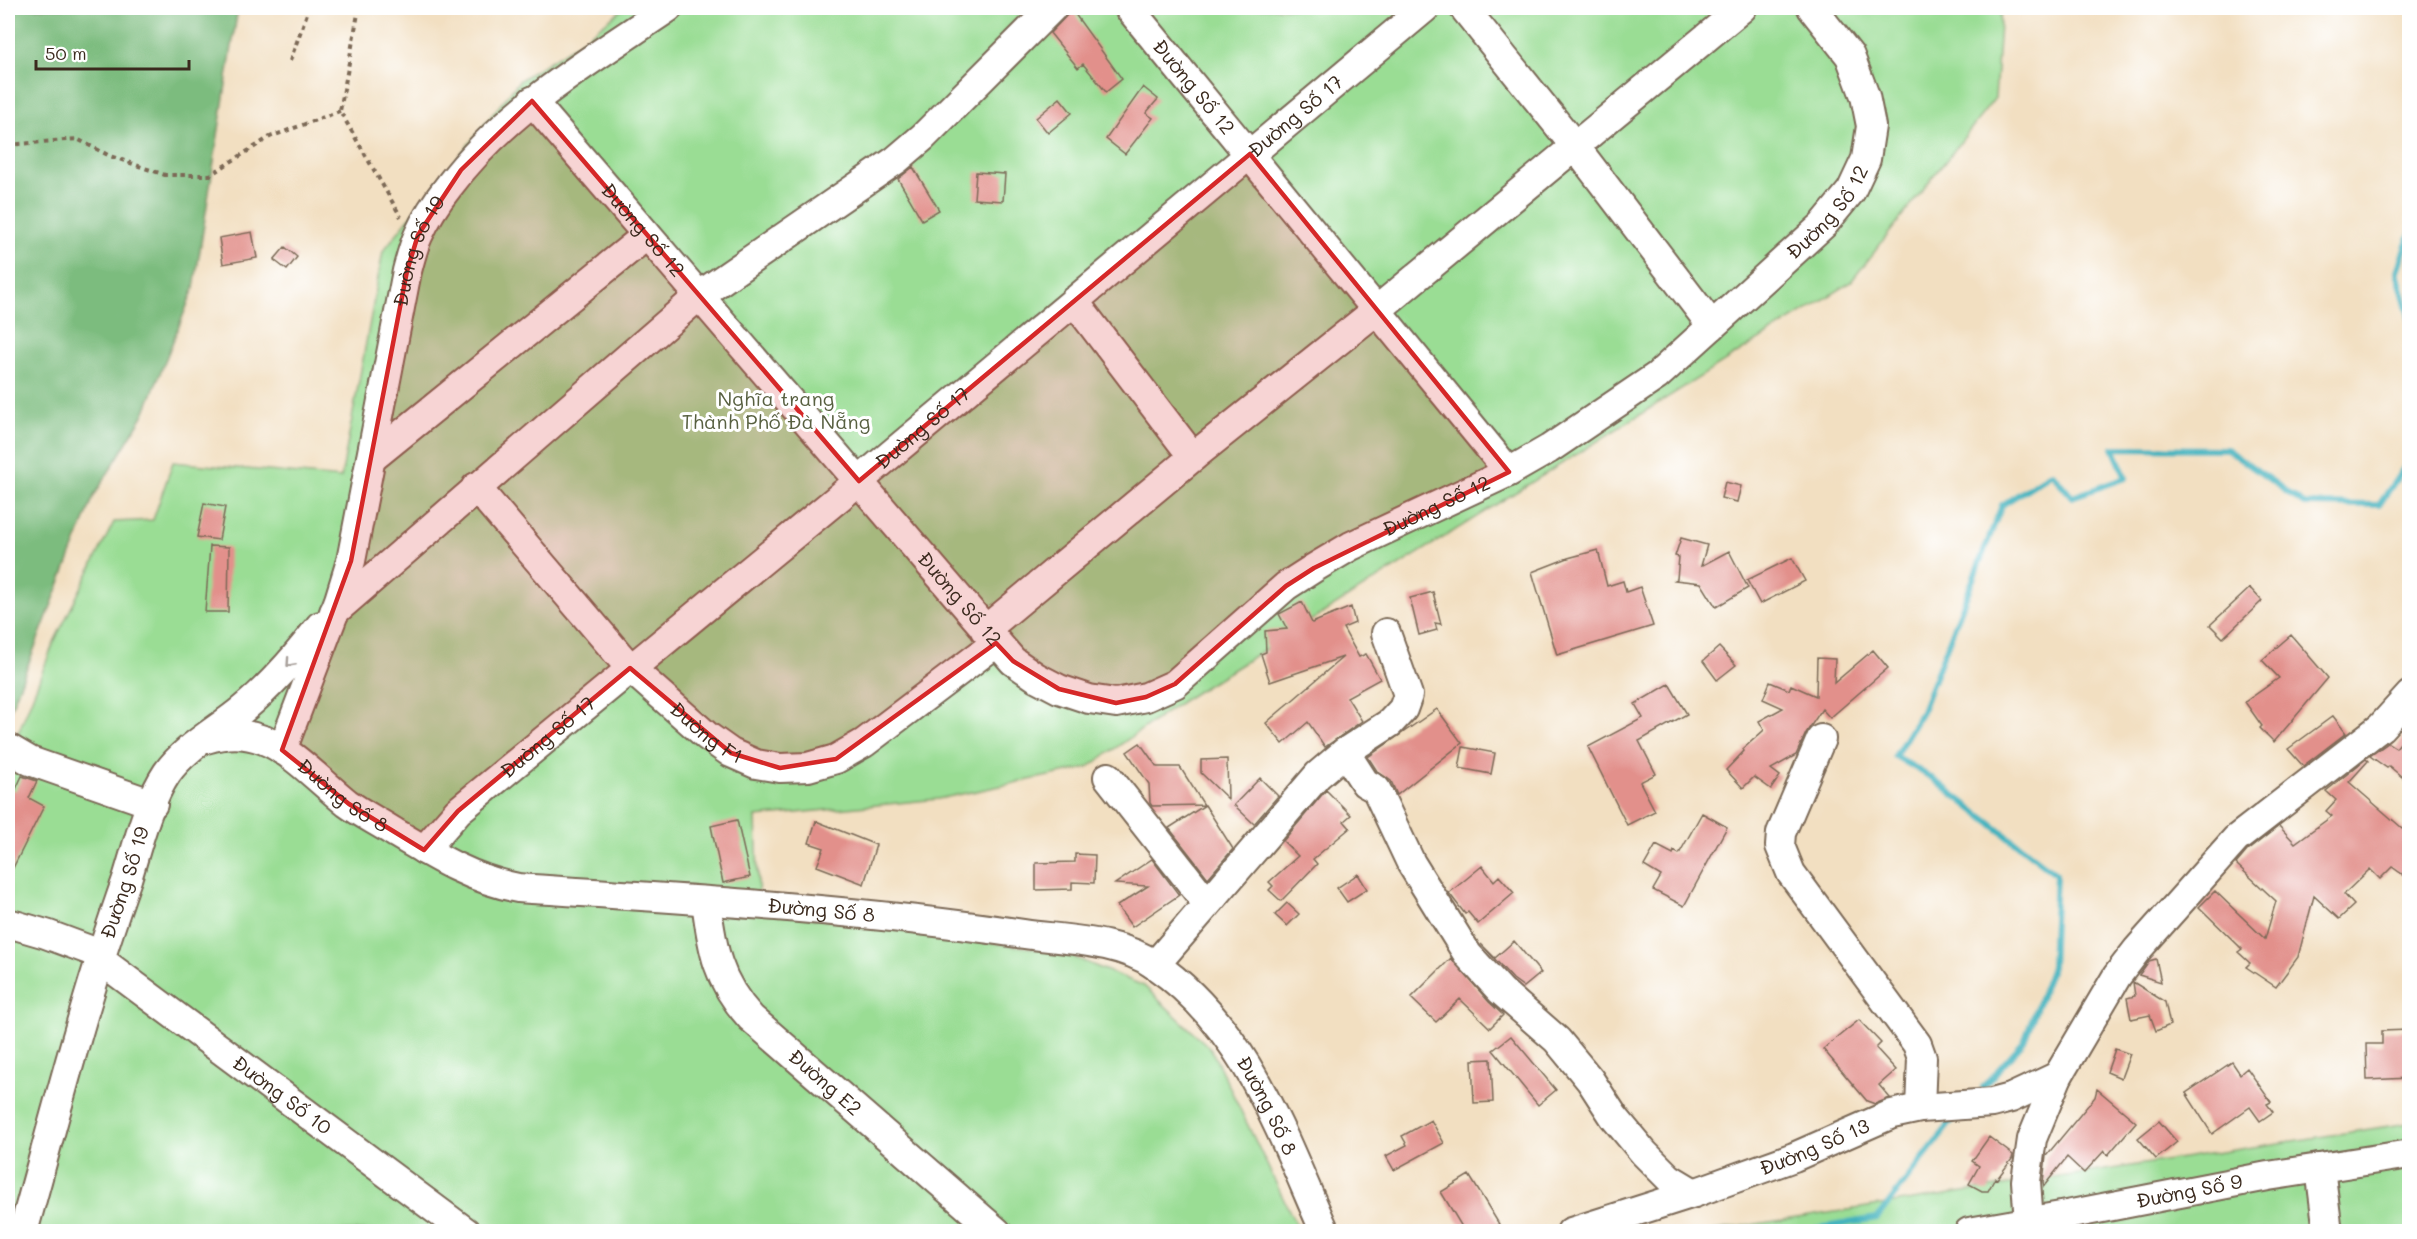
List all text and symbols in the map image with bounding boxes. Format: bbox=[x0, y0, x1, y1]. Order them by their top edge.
scale bar bbox=[36, 33, 189, 71]
street label: Đường Số 12 bbox=[1148, 33, 1241, 139]
text: 50 m bbox=[45, 41, 87, 65]
street label: Đường Số 17 bbox=[1242, 68, 1348, 163]
street label: Đường Số 12 bbox=[1780, 161, 1873, 264]
street label: Đường Số 12 bbox=[596, 177, 691, 282]
street label: Đường Số 19 bbox=[386, 190, 450, 309]
street label: Đường Số 17 bbox=[869, 380, 975, 474]
park label: Nghĩa trang Thành Phố Đà Nẵng bbox=[682, 385, 870, 434]
street label: Đường Số 12 bbox=[1378, 469, 1494, 542]
street label: Đường Số 12 bbox=[913, 546, 1008, 650]
one-way arrow bbox=[286, 656, 297, 667]
street label: Đường Số 17 bbox=[494, 689, 600, 783]
street label: Đường F1 bbox=[665, 695, 747, 769]
street label: Đường Số 8 bbox=[292, 752, 394, 837]
street label: Đường Số 19 bbox=[94, 823, 154, 942]
street label: Đường Số 8 bbox=[766, 891, 876, 927]
street label: Đường E2 bbox=[784, 1043, 868, 1121]
street label: Đường Số 10 bbox=[228, 1049, 337, 1140]
street label: Đường Số 8 bbox=[1231, 1051, 1304, 1159]
street label: Đường Số 13 bbox=[1756, 1112, 1873, 1180]
street label: Đường Số 9 bbox=[2134, 1167, 2245, 1213]

